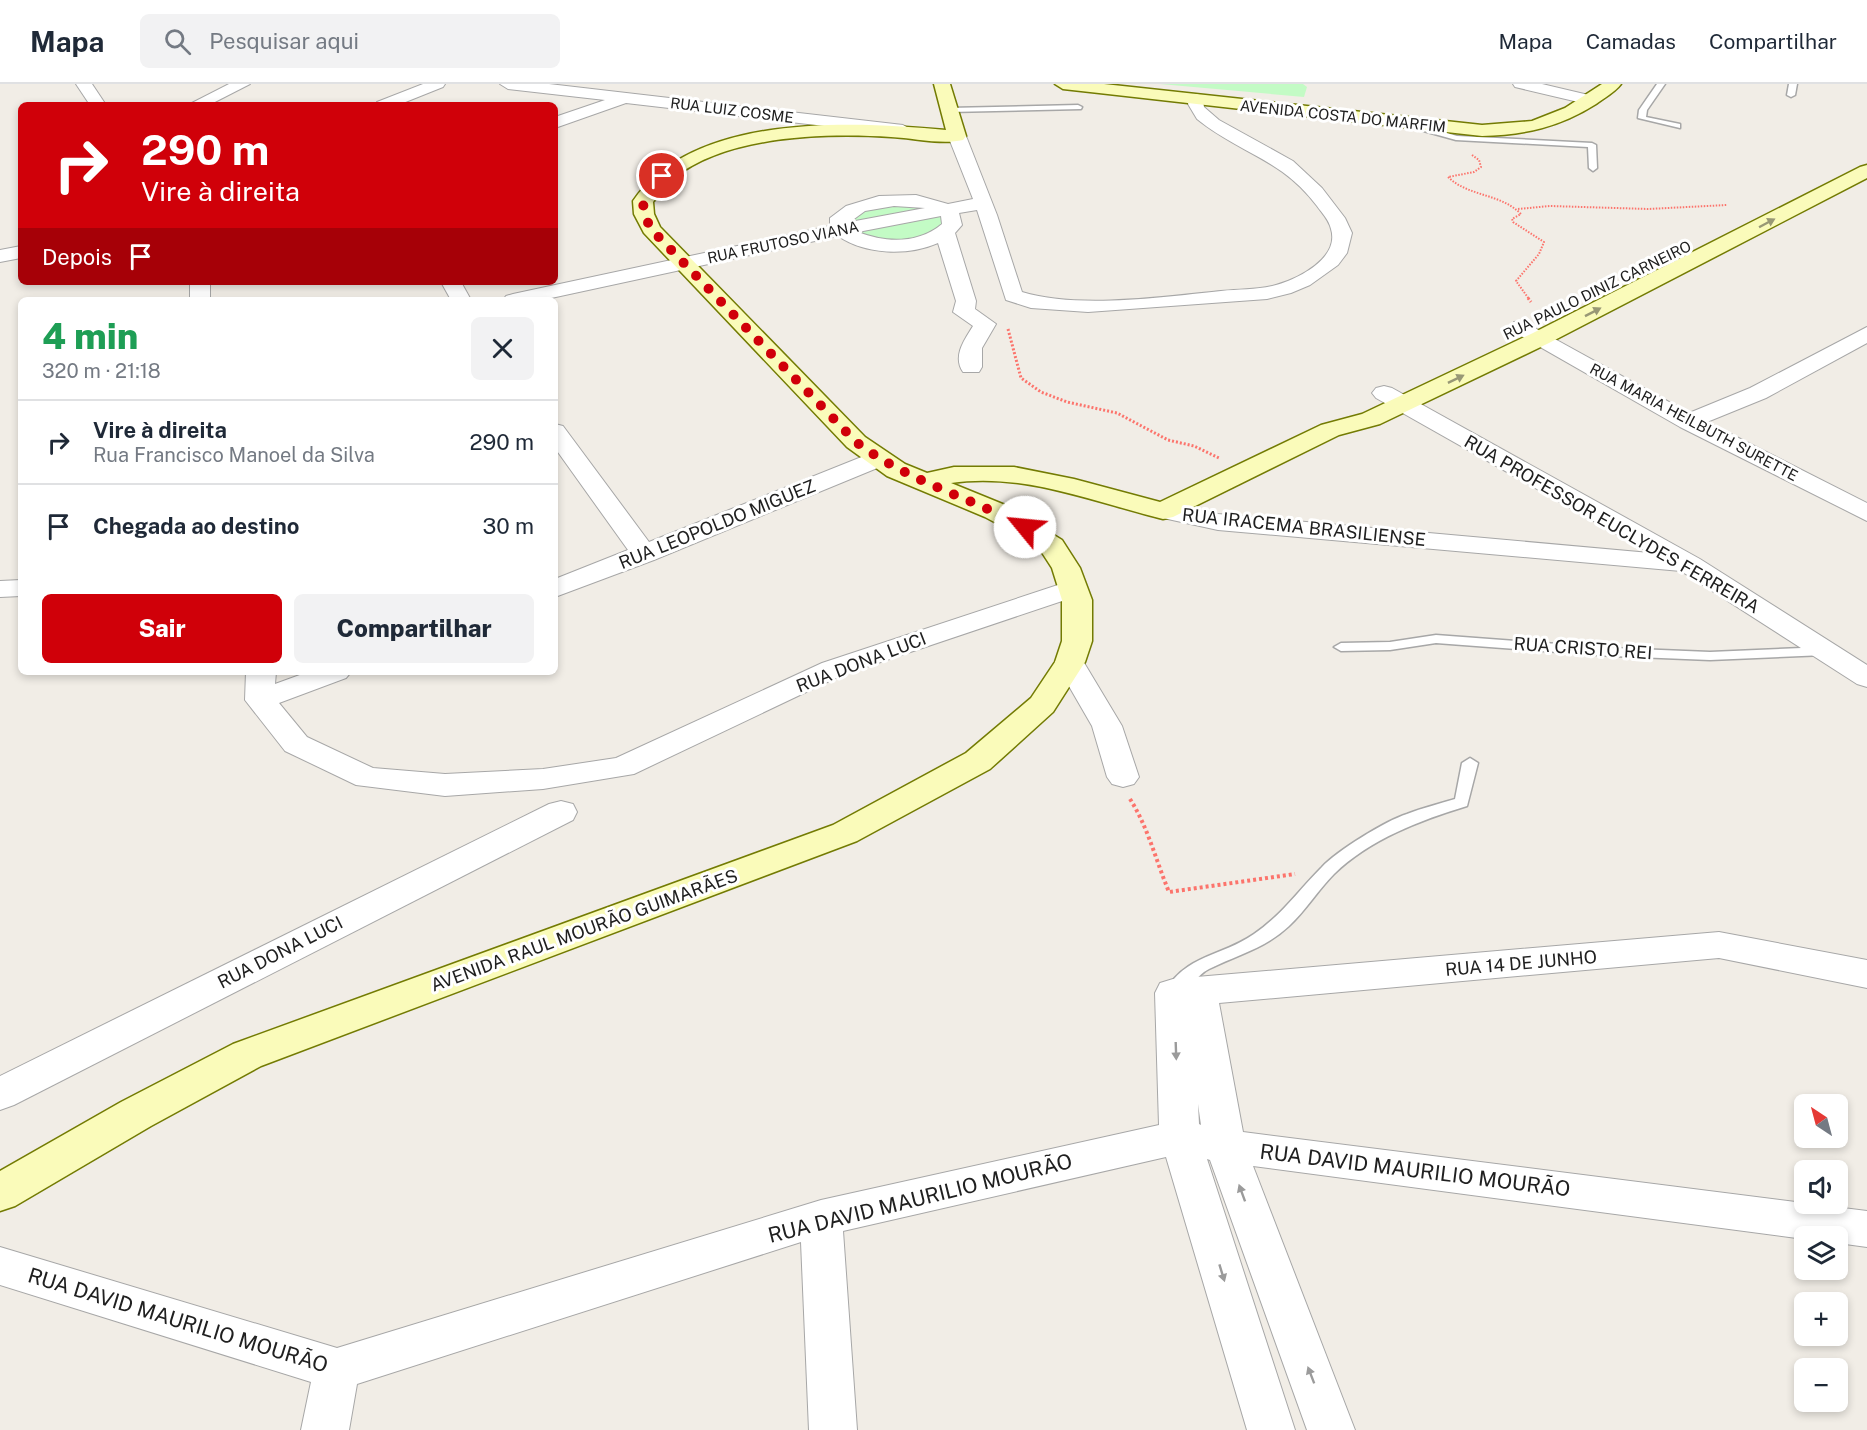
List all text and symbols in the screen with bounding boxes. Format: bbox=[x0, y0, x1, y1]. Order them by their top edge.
search box bbox=[140, 14, 560, 68]
text: Mapa bbox=[30, 25, 104, 58]
icon: search bbox=[161, 25, 194, 58]
text: Pesquisar aqui bbox=[209, 28, 359, 54]
text: Mapa bbox=[1499, 29, 1553, 54]
text: Camadas bbox=[1586, 29, 1676, 54]
text: Compartilhar bbox=[1709, 29, 1837, 54]
street label: RUA LUIZ COSME bbox=[669, 94, 795, 126]
street label: AVENIDA COSTA DO MARFIM bbox=[1239, 97, 1447, 135]
text: 290 m bbox=[141, 125, 269, 174]
icon: right bbox=[42, 126, 120, 204]
pin bbox=[636, 150, 687, 201]
icon: arrive bbox=[645, 159, 678, 192]
text: Vire à direita bbox=[141, 175, 300, 207]
street label: RUA FRUTOSO VIANA bbox=[706, 218, 861, 266]
one-way arrow bbox=[1759, 218, 1776, 228]
street label: RUA PAULO DINIZ CARNEIRO bbox=[1500, 237, 1694, 343]
icon: arrive bbox=[124, 240, 157, 273]
text: Depois bbox=[42, 244, 112, 270]
one-way arrow bbox=[1585, 307, 1602, 317]
text: 4 min bbox=[42, 315, 138, 357]
button: close bbox=[471, 317, 534, 380]
text: 320 m · 21:18 bbox=[42, 359, 161, 383]
street label: RUA MARIA HEILBUTH SURETTE bbox=[1587, 360, 1801, 484]
one-way arrow bbox=[1448, 374, 1465, 383]
text: Vire à direita bbox=[93, 417, 227, 443]
icon: right bbox=[42, 426, 75, 459]
text: 290 m bbox=[469, 429, 534, 455]
street label: RUA PROFESSOR EUCLYDES FERREIRA bbox=[1461, 431, 1763, 617]
text: Rua Francisco Manoel da Silva bbox=[93, 443, 375, 467]
street label: RUA LEOPOLDO MIGUEZ bbox=[616, 475, 818, 573]
position arrow bbox=[993, 495, 1057, 559]
street label: RUA IRACEMA BRASILIENSE bbox=[1181, 504, 1427, 550]
icon: arrive bbox=[42, 510, 75, 543]
text: Chegada ao destino bbox=[93, 513, 299, 539]
text: 30 m bbox=[482, 513, 534, 539]
button: Sair bbox=[42, 594, 282, 663]
button: Compartilhar bbox=[294, 594, 534, 663]
street label: RUA DONA LUCI bbox=[793, 628, 929, 696]
street label: RUA CRISTO REI bbox=[1513, 633, 1653, 663]
street label: AVENIDA RAUL MOURÃO GUIMARÃES bbox=[427, 864, 740, 995]
street label: RUA DONA LUCI bbox=[214, 911, 346, 993]
street label: RUA 14 DE JUNHO bbox=[1444, 946, 1598, 980]
one-way arrow bbox=[1171, 1042, 1180, 1061]
north arrow bbox=[1794, 1094, 1848, 1148]
map controls bbox=[1794, 1094, 1848, 1412]
street label: RUA DAVID MAURILIO MOURÃO bbox=[1258, 1139, 1572, 1201]
street label: RUA DAVID MAURILIO MOURÃO bbox=[765, 1148, 1075, 1248]
button: sound bbox=[1794, 1160, 1848, 1214]
one-way arrow bbox=[1237, 1183, 1247, 1201]
button: layers bbox=[1794, 1226, 1848, 1280]
street label: RUA DAVID MAURILIO MOURÃO bbox=[25, 1262, 331, 1378]
one-way arrow bbox=[1218, 1264, 1227, 1282]
button: + bbox=[1794, 1292, 1848, 1346]
button: − bbox=[1794, 1358, 1848, 1412]
one-way arrow bbox=[1305, 1366, 1315, 1384]

